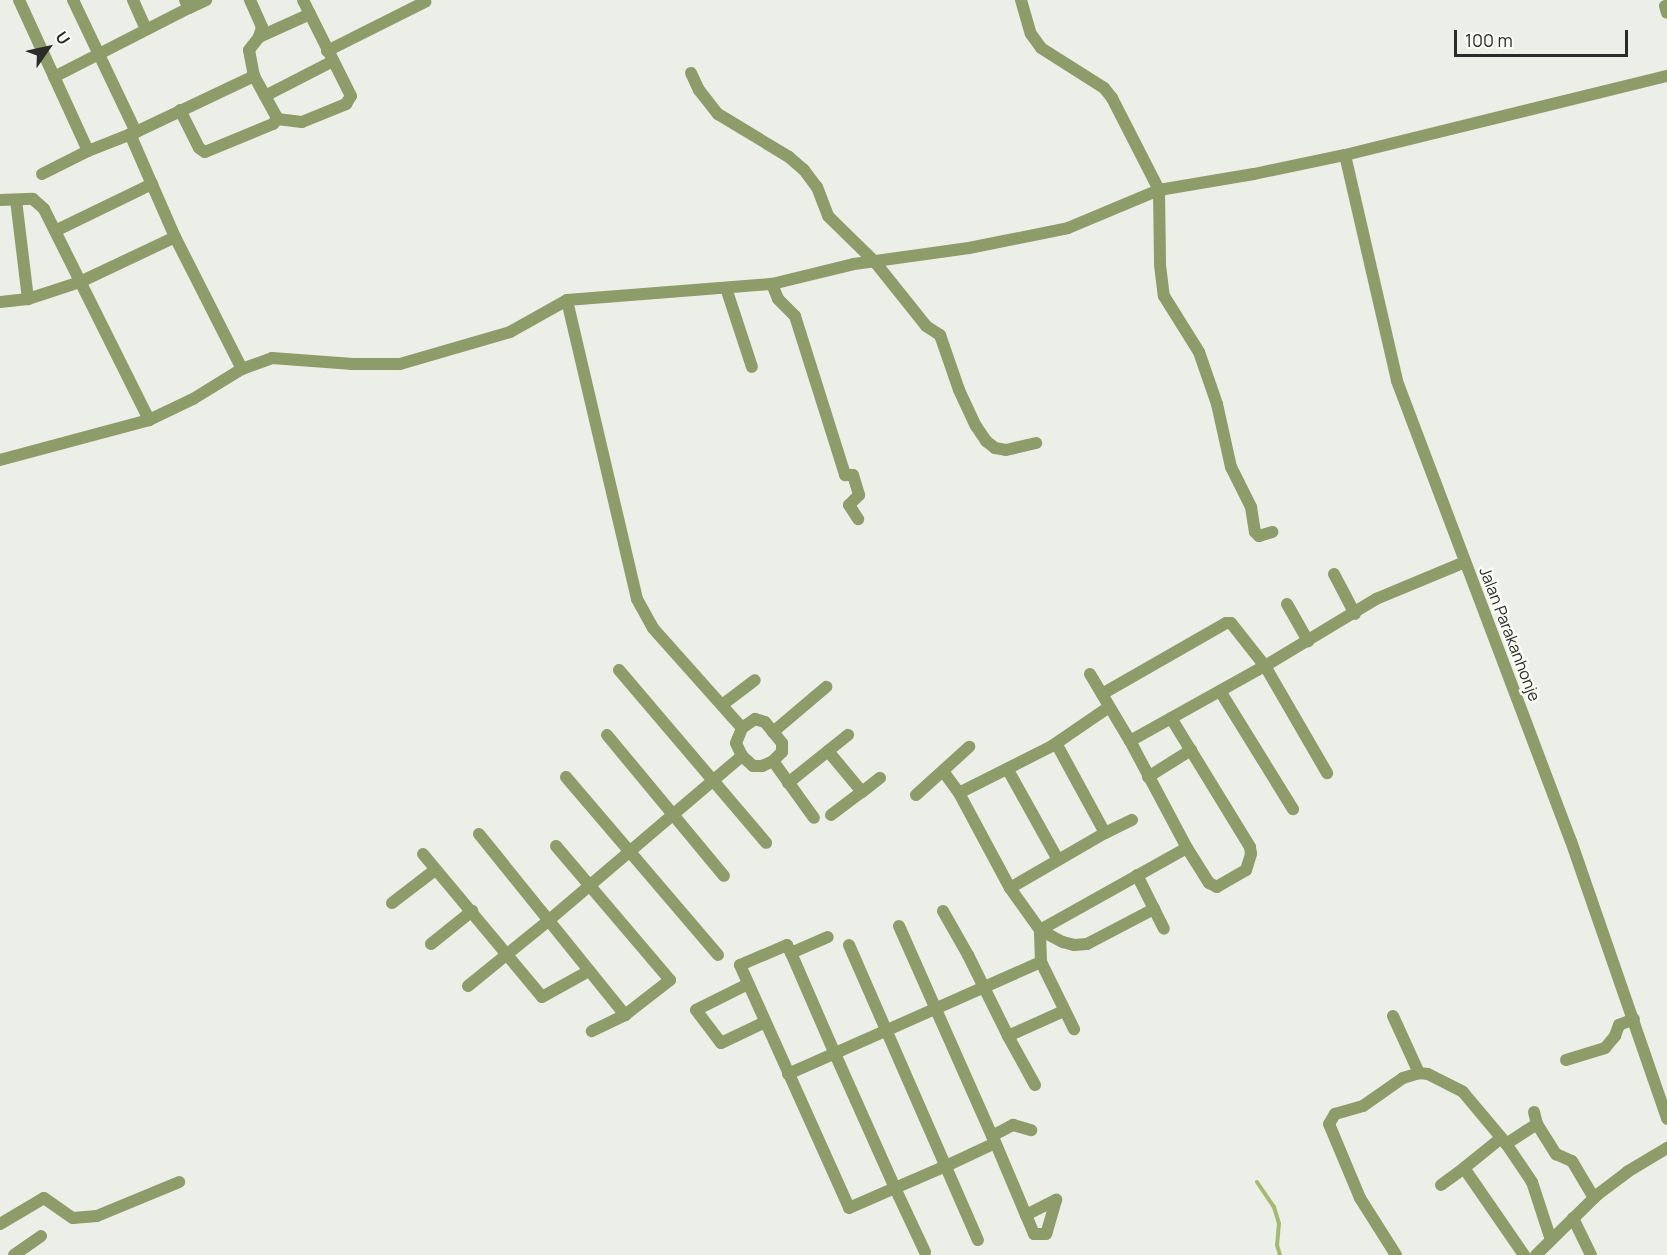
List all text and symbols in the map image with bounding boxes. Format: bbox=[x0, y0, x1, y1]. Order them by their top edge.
north arrow bbox=[18, 18, 78, 78]
scale bar bbox=[1457, 18, 1631, 56]
text: U bbox=[51, 27, 75, 49]
text: 100 m bbox=[1465, 28, 1513, 52]
street label: Jalan Parakanhonje bbox=[1476, 564, 1544, 704]

